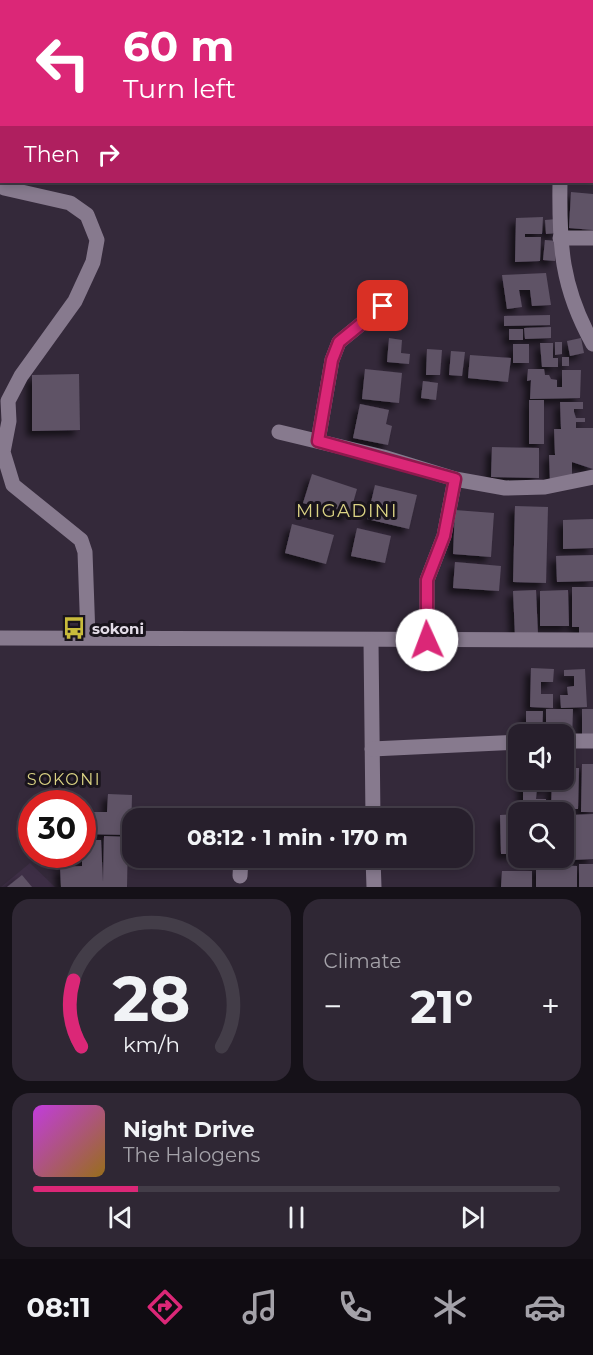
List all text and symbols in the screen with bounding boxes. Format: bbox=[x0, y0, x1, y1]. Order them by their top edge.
text: 60 m bbox=[123, 20, 234, 72]
icon: left bbox=[24, 24, 102, 102]
text: Turn left bbox=[123, 72, 236, 105]
icon: right bbox=[92, 138, 125, 171]
text: Then bbox=[24, 141, 80, 168]
pin bbox=[357, 280, 408, 331]
icon: arrive bbox=[366, 289, 399, 322]
district label: MIGADINI bbox=[296, 500, 398, 522]
position arrow bbox=[395, 608, 459, 672]
bus stop icon: sokoni bbox=[61, 615, 87, 641]
place label: sokoni bbox=[92, 619, 144, 638]
map controls bbox=[508, 724, 574, 868]
button: sound bbox=[508, 724, 574, 790]
district label: SOKONI bbox=[27, 770, 101, 789]
speed limit sign: 30 bbox=[18, 790, 96, 868]
button: search bbox=[508, 802, 574, 868]
text: 08:12 · 1 min · 170 m bbox=[187, 824, 408, 851]
text: Climate bbox=[324, 949, 401, 973]
text: 28 bbox=[112, 961, 190, 1037]
text: 21° bbox=[410, 979, 473, 1034]
text: − bbox=[324, 986, 342, 1026]
text: + bbox=[541, 986, 560, 1026]
text: km/h bbox=[123, 1031, 180, 1057]
text: Night Drive bbox=[123, 1116, 255, 1143]
text: The Halogens bbox=[123, 1143, 260, 1167]
icon: previous bbox=[104, 1201, 137, 1234]
icon: pause bbox=[280, 1201, 313, 1234]
icon: next bbox=[456, 1201, 489, 1234]
icon: directions bbox=[144, 1286, 186, 1328]
icon: music bbox=[239, 1286, 281, 1328]
icon: phone bbox=[334, 1286, 376, 1328]
icon: climate bbox=[429, 1286, 471, 1328]
icon: car bbox=[524, 1286, 566, 1328]
text: 08:11 bbox=[27, 1291, 91, 1324]

